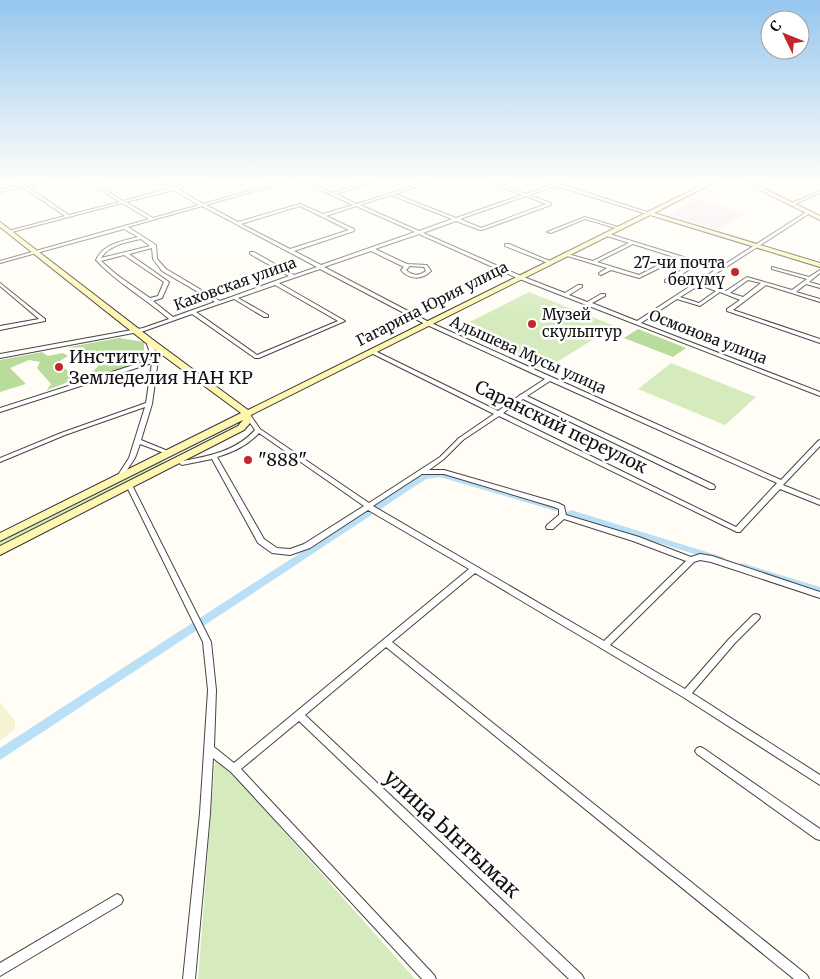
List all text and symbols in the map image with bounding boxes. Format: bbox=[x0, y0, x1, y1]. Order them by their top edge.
north arrow bbox=[760, 10, 810, 60]
text: С bbox=[766, 17, 785, 36]
street label: Каховская улица bbox=[171, 253, 299, 314]
place label: 27-чи почта бөлүмү bbox=[633, 253, 726, 289]
street label: Гагарина Юрия улица bbox=[353, 257, 511, 350]
marker: 27-чи почта бөлүмү bbox=[729, 266, 741, 278]
place label: Музей скульптур bbox=[542, 305, 622, 341]
street label: Осмонова улица bbox=[647, 305, 770, 368]
street label: Адышева Мусы улица bbox=[446, 311, 609, 398]
marker: Музей скульптур bbox=[526, 318, 538, 330]
place label: Институт Земледелия НАН КР bbox=[69, 345, 253, 389]
marker: Институт Земледелия НАН КР bbox=[53, 361, 65, 373]
street label: Саранский переулок bbox=[471, 375, 652, 478]
place label: "888" bbox=[258, 448, 307, 471]
marker: "888" bbox=[242, 454, 254, 466]
street label: улица Ынтымак bbox=[378, 763, 526, 904]

